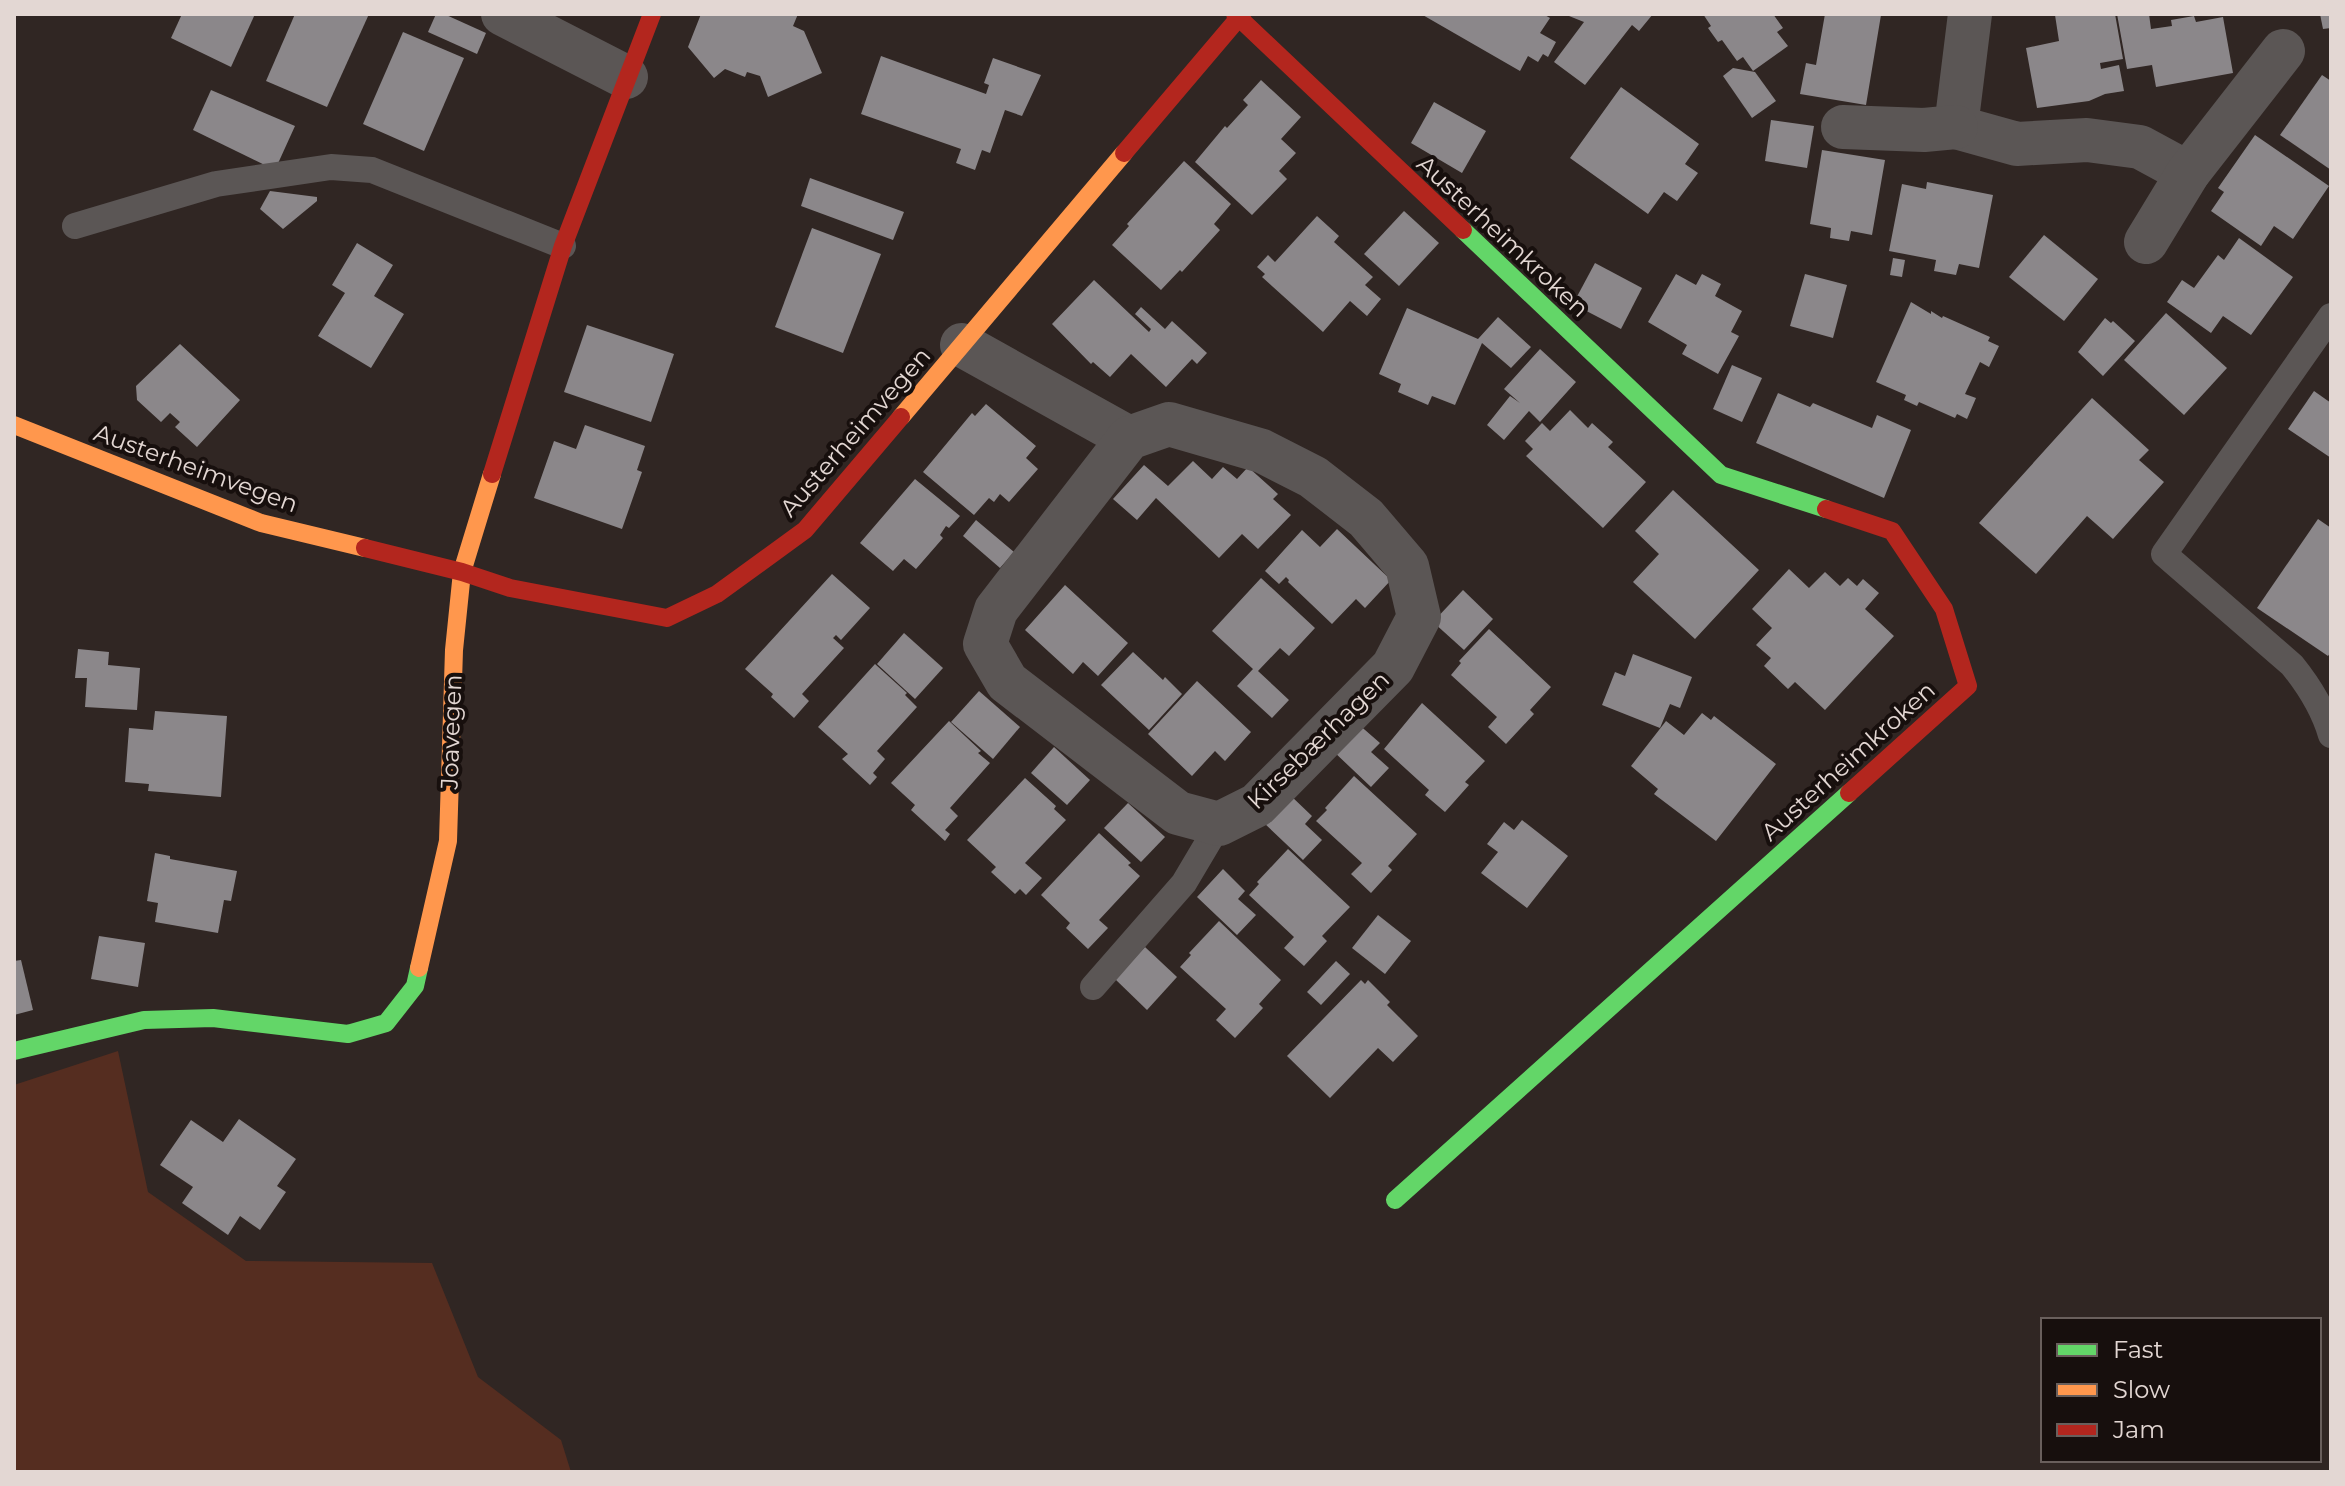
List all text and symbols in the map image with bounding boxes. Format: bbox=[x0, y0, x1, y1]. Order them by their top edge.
street label: Austerheimkroken bbox=[1411, 149, 1595, 323]
street label: Austerheimvegen bbox=[774, 341, 936, 523]
street label: Austerheimvegen bbox=[90, 418, 302, 518]
street label: Kirsebærhagen bbox=[1241, 665, 1395, 815]
street label: Joavegen bbox=[434, 674, 468, 791]
street label: Austerheimkroken bbox=[1755, 675, 1941, 847]
legend bbox=[2041, 1318, 2321, 1462]
text: Fast bbox=[2113, 1335, 2164, 1364]
text: Slow bbox=[2113, 1375, 2170, 1404]
text: Jam bbox=[2112, 1415, 2165, 1444]

